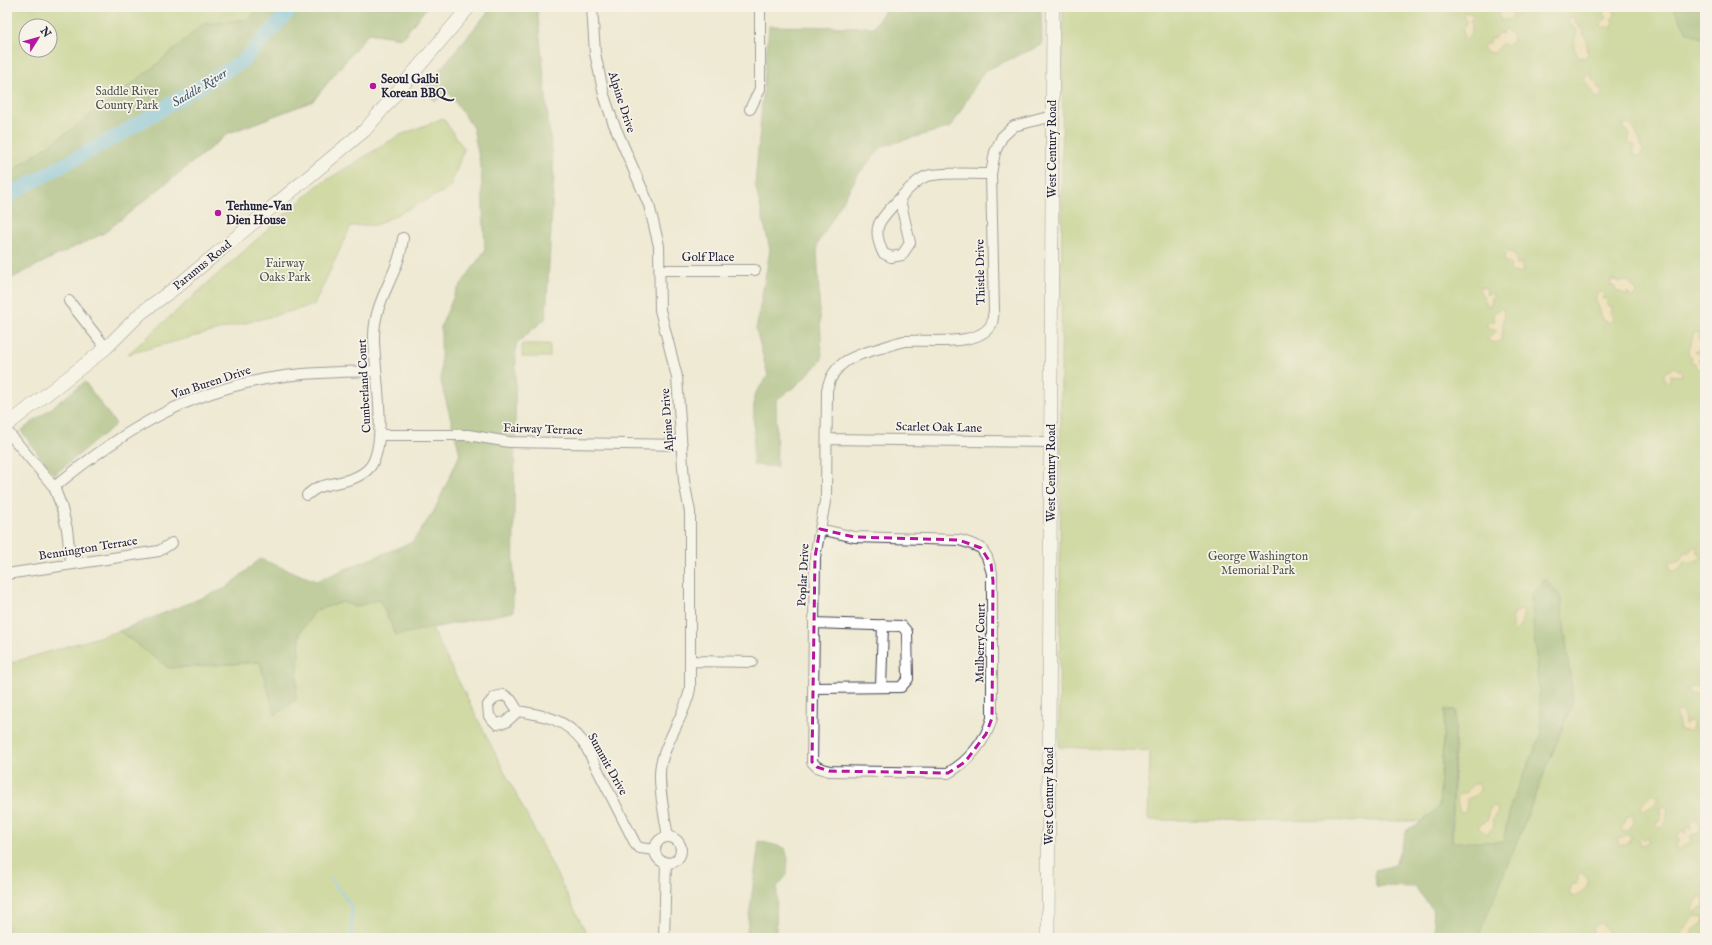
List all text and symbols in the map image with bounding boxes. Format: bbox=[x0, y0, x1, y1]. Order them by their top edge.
north arrow bbox=[18, 18, 58, 58]
text: N bbox=[36, 24, 54, 41]
water label: Saddle River bbox=[169, 65, 231, 112]
street label: Alpine Drive bbox=[603, 69, 639, 135]
place label: Seoul Galbi Korean BBQ bbox=[381, 72, 455, 102]
marker: Seoul Galbi Korean BBQ bbox=[368, 81, 378, 91]
park label: Saddle River County Park bbox=[95, 84, 159, 113]
street label: West Century Road bbox=[1045, 99, 1060, 198]
place label: Terhune-Van Dien House bbox=[225, 199, 293, 228]
marker: Terhune-Van Dien House bbox=[213, 208, 223, 218]
street label: Paramus Road bbox=[170, 237, 235, 294]
street label: Thistle Drive bbox=[972, 238, 989, 305]
street label: Golf Place bbox=[682, 250, 735, 265]
park label: Fairway Oaks Park bbox=[259, 256, 311, 285]
street label: Cumberland Court bbox=[355, 339, 374, 433]
street label: Van Buren Drive bbox=[169, 362, 253, 403]
street label: Alpine Drive bbox=[658, 387, 678, 453]
street label: Scarlet Oak Lane bbox=[896, 419, 983, 436]
street label: Fairway Terrace bbox=[503, 421, 583, 438]
street label: West Century Road bbox=[1044, 423, 1059, 522]
street label: Bennington Terrace bbox=[38, 533, 139, 564]
street label: Poplar Drive bbox=[794, 543, 814, 607]
park label: George Washington Memorial Park bbox=[1208, 549, 1309, 578]
street label: Mulberry Court bbox=[972, 603, 989, 683]
street label: Summit Drive bbox=[584, 731, 631, 798]
street label: West Century Road bbox=[1042, 746, 1057, 845]

